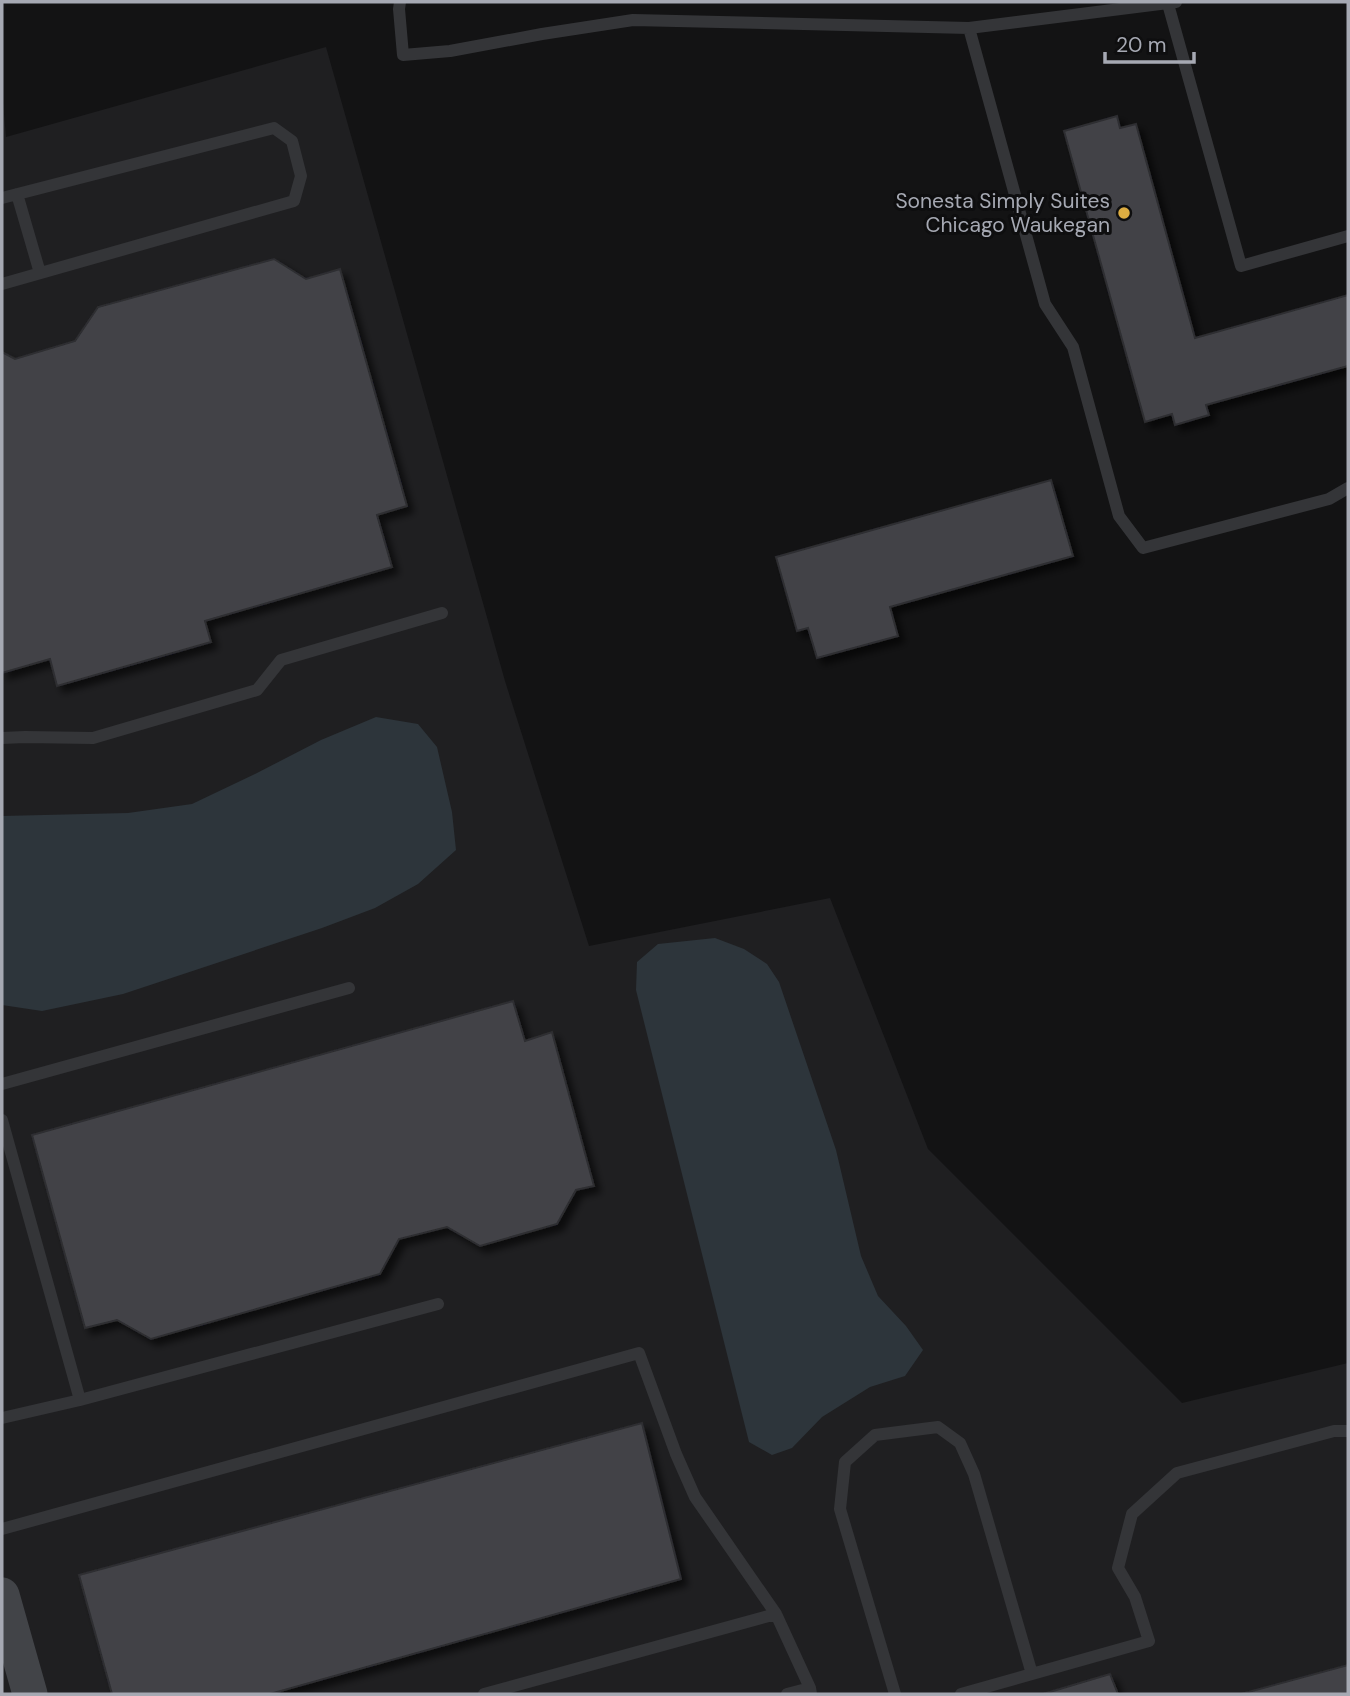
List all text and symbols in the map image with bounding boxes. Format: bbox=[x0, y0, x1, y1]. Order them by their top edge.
scale bar bbox=[1105, 21, 1194, 65]
text: 20 m bbox=[1116, 31, 1167, 59]
place label: Sonesta Simply Suites Chicago Waukegan bbox=[895, 187, 1110, 239]
marker: Sonesta Simply Suites Chicago Waukegan bbox=[1116, 205, 1132, 221]

